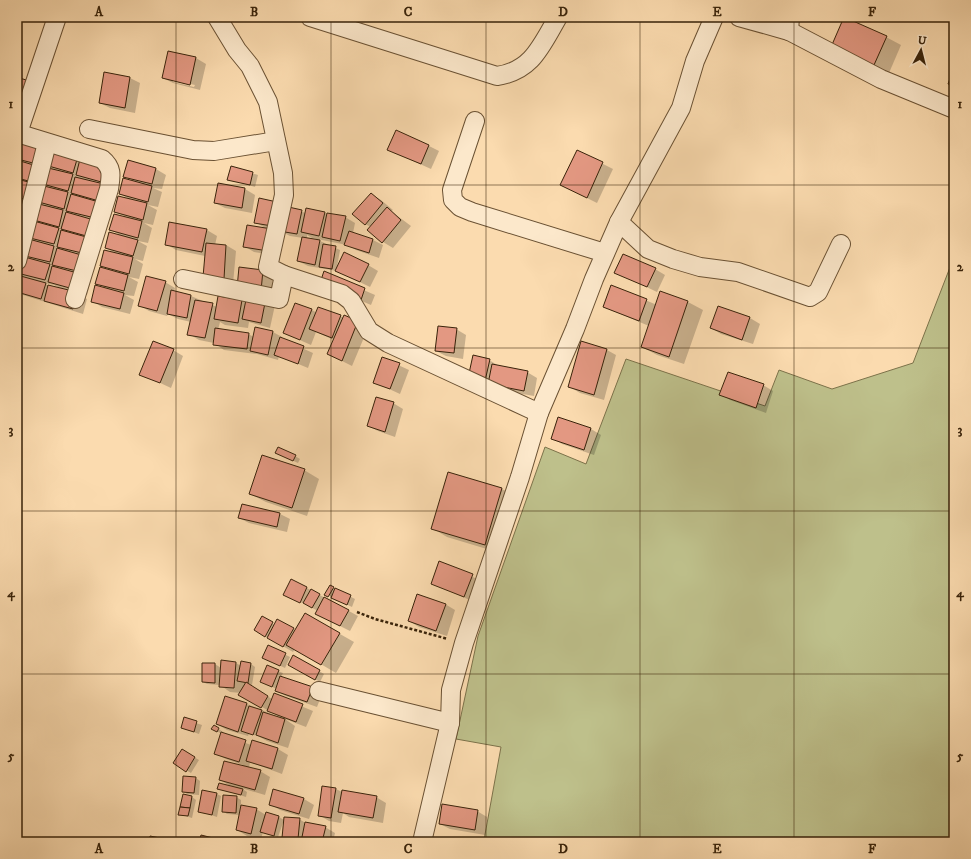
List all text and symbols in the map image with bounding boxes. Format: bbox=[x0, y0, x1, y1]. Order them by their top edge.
text: A bbox=[94, 4, 104, 20]
text: B bbox=[250, 4, 258, 20]
text: C bbox=[404, 4, 413, 20]
text: D bbox=[558, 4, 568, 20]
text: E bbox=[712, 4, 722, 20]
text: F bbox=[868, 4, 877, 20]
north arrow bbox=[901, 30, 941, 70]
text: U bbox=[917, 34, 928, 49]
text: 1 bbox=[9, 96, 14, 112]
text: 1 bbox=[958, 96, 963, 112]
text: 2 bbox=[8, 259, 15, 275]
text: 2 bbox=[957, 259, 964, 275]
text: 3 bbox=[9, 422, 14, 438]
text: 3 bbox=[958, 422, 963, 438]
text: 4 bbox=[6, 585, 15, 602]
text: 4 bbox=[955, 585, 964, 602]
text: 5 bbox=[7, 748, 15, 764]
text: 5 bbox=[956, 748, 964, 764]
text: A bbox=[94, 841, 104, 857]
text: B bbox=[250, 841, 258, 857]
text: C bbox=[404, 841, 413, 857]
text: D bbox=[558, 841, 568, 857]
text: E bbox=[712, 841, 722, 857]
text: F bbox=[868, 841, 877, 857]

